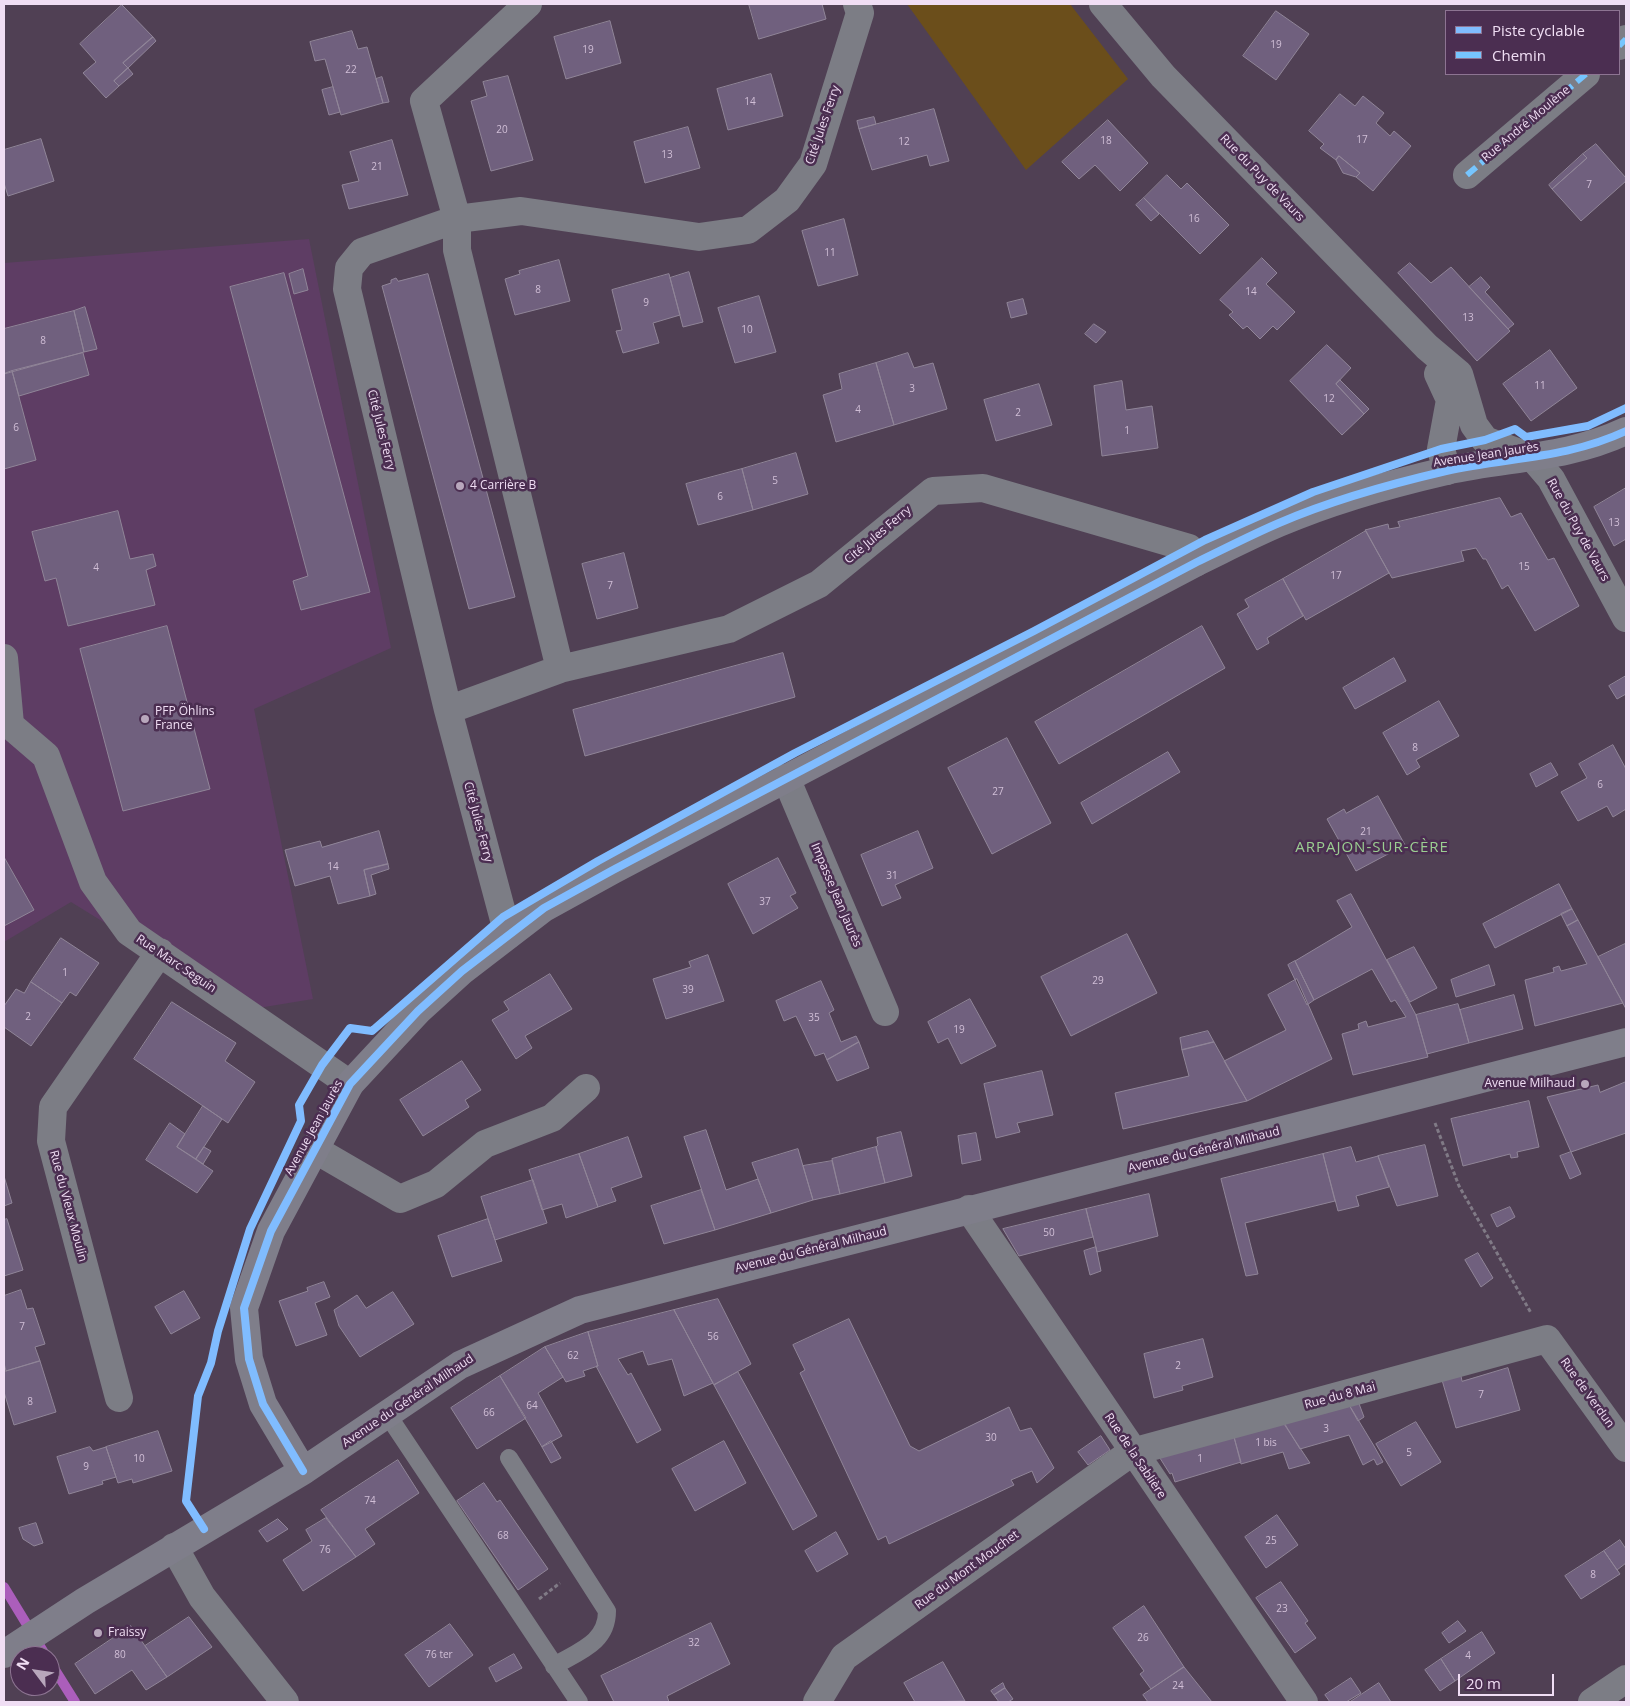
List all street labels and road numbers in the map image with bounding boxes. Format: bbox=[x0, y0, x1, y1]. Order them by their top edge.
street label: Rue André Moulène bbox=[1479, 83, 1573, 165]
street label: Cité Jules Ferry bbox=[803, 84, 843, 166]
street label: Rue du Puy de Vaurs bbox=[1217, 132, 1307, 224]
street label: Cité Jules Ferry bbox=[364, 388, 398, 472]
street label: Avenue Jean Jaurès bbox=[1432, 440, 1540, 470]
street label: Rue du Puy de Vaurs bbox=[1544, 476, 1612, 584]
street label: Cité Jules Ferry bbox=[842, 503, 914, 567]
street label: Cité Jules Ferry bbox=[460, 780, 496, 864]
street label: Impasse Jean Jaurès bbox=[808, 841, 864, 949]
street label: Rue Marc Seguin bbox=[133, 932, 219, 996]
street label: Avenue Jean Jaurès bbox=[282, 1078, 346, 1178]
street label: Avenue du Général Milhaud bbox=[1127, 1124, 1281, 1176]
street label: Rue du Vieux Moulin bbox=[46, 1149, 90, 1263]
street label: Avenue du Général Milhaud bbox=[734, 1224, 888, 1276]
street label: Avenue du Général Milhaud bbox=[339, 1352, 477, 1450]
street label: Rue de Verdun bbox=[1557, 1355, 1617, 1431]
street label: Rue du 8 Mai bbox=[1303, 1380, 1377, 1412]
street label: Rue de la Sablière bbox=[1101, 1411, 1169, 1501]
street label: Rue du Mont Mouchet bbox=[912, 1528, 1022, 1612]

